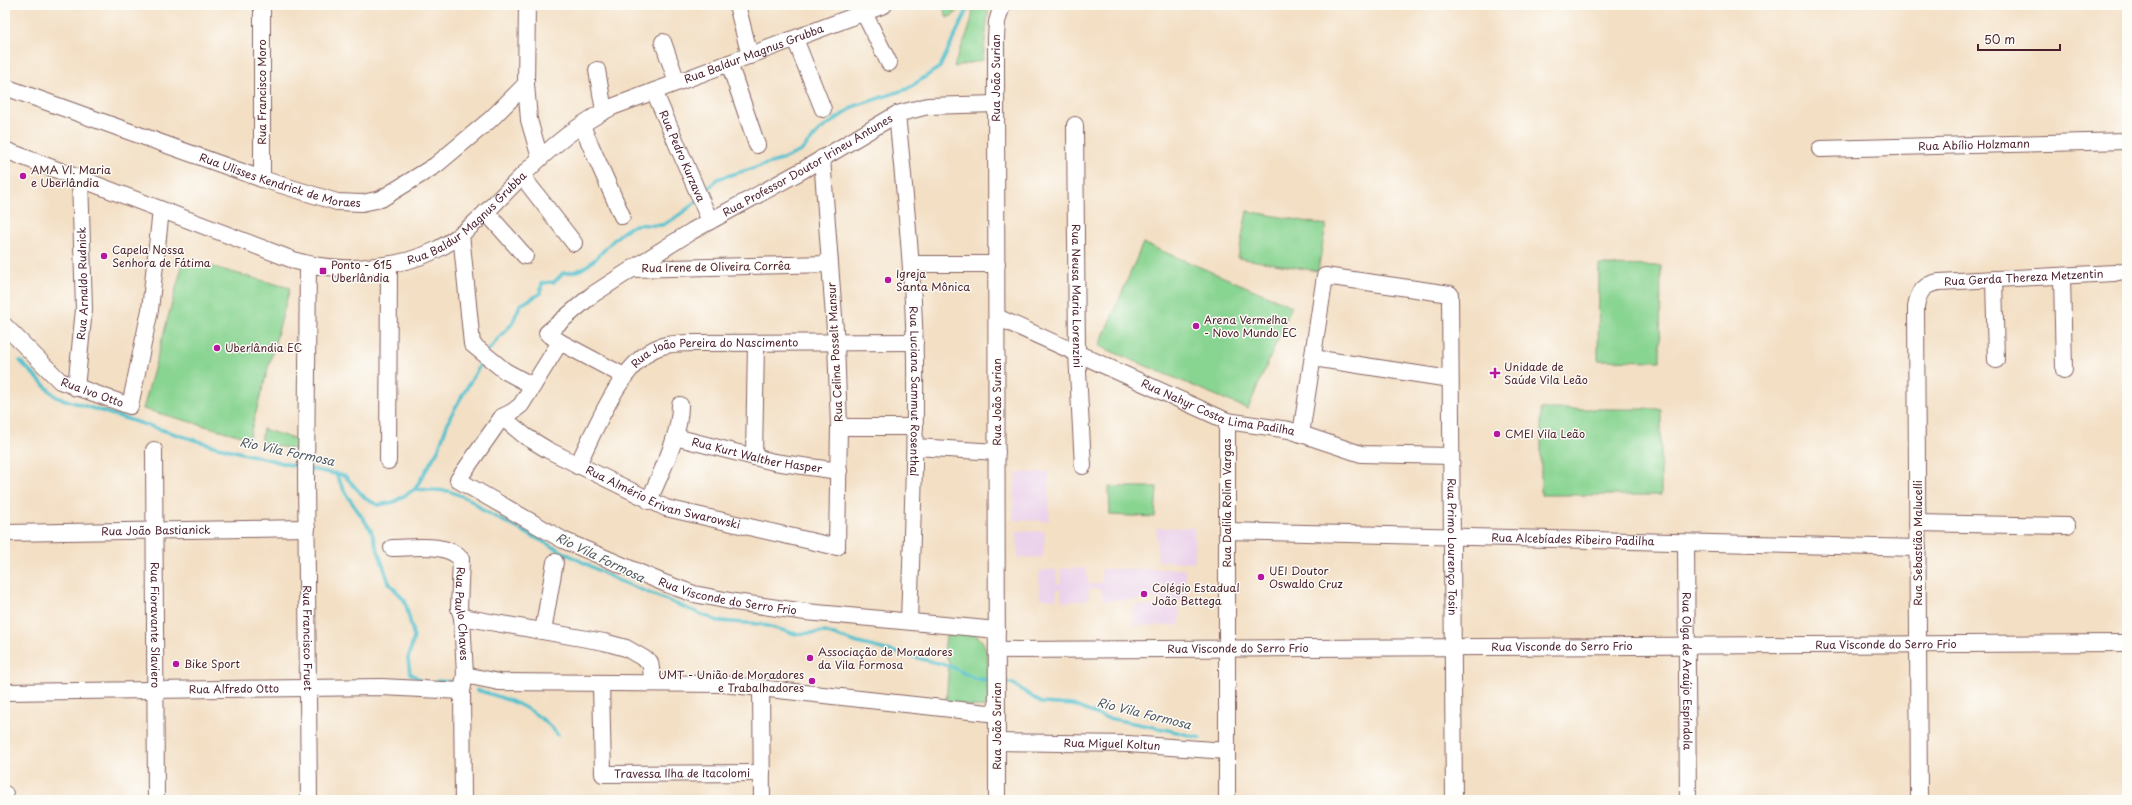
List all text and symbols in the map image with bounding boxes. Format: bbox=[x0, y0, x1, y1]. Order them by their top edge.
street label: Rua Baldur Magnus Grubba bbox=[681, 19, 826, 87]
scale bar bbox=[1978, 26, 2060, 52]
text: 50 m bbox=[1984, 30, 2015, 48]
street label: Rua João Surian bbox=[987, 34, 1004, 122]
street label: Rua Francisco Moro bbox=[253, 39, 270, 145]
street label: Rua Pedro Kurzava bbox=[655, 107, 710, 205]
street label: Rua Professor Doutor Irineu Antunes bbox=[719, 109, 896, 221]
street label: Rua Abílio Holzmann bbox=[1918, 135, 2030, 154]
street label: Rua Ulisses Kendrick de Moraes bbox=[197, 148, 361, 211]
place label: AMA Vl. Maria e Uberlândia bbox=[31, 161, 111, 191]
street label: Rua Baldur Magnus Grubba bbox=[405, 167, 530, 268]
marker: AMA Vl. Maria e Uberlândia bbox=[18, 171, 28, 181]
street label: Rua Neusa Maria Lorenzini bbox=[1068, 224, 1087, 368]
street label: Rua Arnaldo Rudnick bbox=[72, 226, 92, 341]
place label: Capela Nossa Senhora de Fátima bbox=[112, 241, 211, 271]
marker: Capela Nossa Senhora de Fátima bbox=[99, 251, 109, 261]
place label: Ponto - 615 Uberlândia bbox=[331, 256, 392, 286]
street label: Rua Irene de Oliveira Corrêa bbox=[641, 257, 791, 276]
place label: Igreja Santa Mônica bbox=[896, 265, 970, 295]
street label: Rua Gerda Thereza Metzentin bbox=[1944, 265, 2104, 290]
marker: Ponto - 615 Uberlândia bbox=[318, 266, 328, 276]
marker: Igreja Santa Mônica bbox=[883, 275, 893, 285]
street label: Rua Celina Posselt Mansur bbox=[822, 281, 847, 422]
street label: Rua Luciana Sammut Rosenthal bbox=[905, 306, 924, 477]
place label: Arena Vermelha - Novo Mundo EC bbox=[1204, 311, 1297, 341]
marker: Arena Vermelha - Novo Mundo EC bbox=[1191, 321, 1201, 331]
street label: Rua João Pereira do Nascimento bbox=[627, 334, 798, 372]
place label: Uberlândia EC bbox=[225, 339, 302, 356]
marker: Uberlândia EC bbox=[212, 343, 222, 353]
street label: Rua João Surian bbox=[988, 358, 1005, 446]
place label: Unidade de Saúde Vila Leão bbox=[1504, 358, 1588, 388]
marker: Unidade de Saúde Vila Leão bbox=[1489, 367, 1501, 379]
street label: Rua Ivo Otto bbox=[59, 373, 126, 411]
street label: Rua Nahyr Costa Lima Padilha bbox=[1138, 374, 1298, 440]
place label: CMEI Vila Leão bbox=[1505, 425, 1585, 442]
marker: CMEI Vila Leão bbox=[1492, 429, 1502, 439]
water label: Rio Vila Formosa bbox=[238, 432, 337, 470]
street label: Rua Kurt Walther Hasper bbox=[690, 433, 823, 477]
street label: Rua Dalila Rolim Vargas bbox=[1218, 438, 1235, 568]
street label: Rua Almério Erivan Swarowski bbox=[583, 461, 742, 533]
street label: Rua Primo Lourenço Tosin bbox=[1443, 478, 1462, 616]
street label: Rua Sebastião Malucelli bbox=[1909, 480, 1926, 606]
street label: Rua João Bastianick bbox=[101, 521, 211, 539]
water label: Rio Vila Formosa bbox=[553, 528, 648, 587]
street label: Rua Alcebíades Ribeiro Padilha bbox=[1491, 529, 1655, 550]
street label: Rua Fioravante Slaviero bbox=[147, 562, 164, 688]
place label: UEI Doutor Oswaldo Cruz bbox=[1269, 562, 1343, 592]
street label: Rua Paulo Chaves bbox=[451, 567, 473, 661]
marker: UEI Doutor Oswaldo Cruz bbox=[1256, 572, 1266, 582]
street label: Rua Visconde do Serro Frio bbox=[656, 573, 798, 619]
place label: Colégio Estadual João Bettega bbox=[1152, 579, 1239, 609]
street label: Rua Francisco Fruet bbox=[299, 585, 317, 691]
marker: Colégio Estadual João Bettega bbox=[1139, 589, 1149, 599]
street label: Rua Olga de Araújo Espíndola bbox=[1678, 592, 1697, 750]
street label: Rua Visconde do Serro Frio bbox=[1815, 635, 1957, 653]
street label: Rua Visconde do Serro Frio bbox=[1491, 637, 1633, 655]
street label: Rua Visconde do Serro Frio bbox=[1167, 639, 1309, 657]
place label: Associação de Moradores da Vila Formosa bbox=[818, 643, 952, 673]
marker: Associação de Moradores da Vila Formosa bbox=[805, 653, 815, 663]
place label: Bike Sport bbox=[184, 655, 240, 672]
marker: Bike Sport bbox=[171, 659, 181, 669]
place label: UMT - União de Moradores e Trabalhadores bbox=[658, 666, 804, 696]
marker: UMT - União de Moradores e Trabalhadores bbox=[807, 676, 817, 686]
street label: Rua Alfredo Otto bbox=[189, 679, 279, 698]
street label: Rua João Surian bbox=[988, 682, 1005, 770]
water label: Rio Vila Formosa bbox=[1095, 693, 1194, 734]
street label: Rua Miguel Koltun bbox=[1063, 734, 1161, 754]
street label: Travessa Ilha de Itacolomi bbox=[614, 764, 750, 782]

